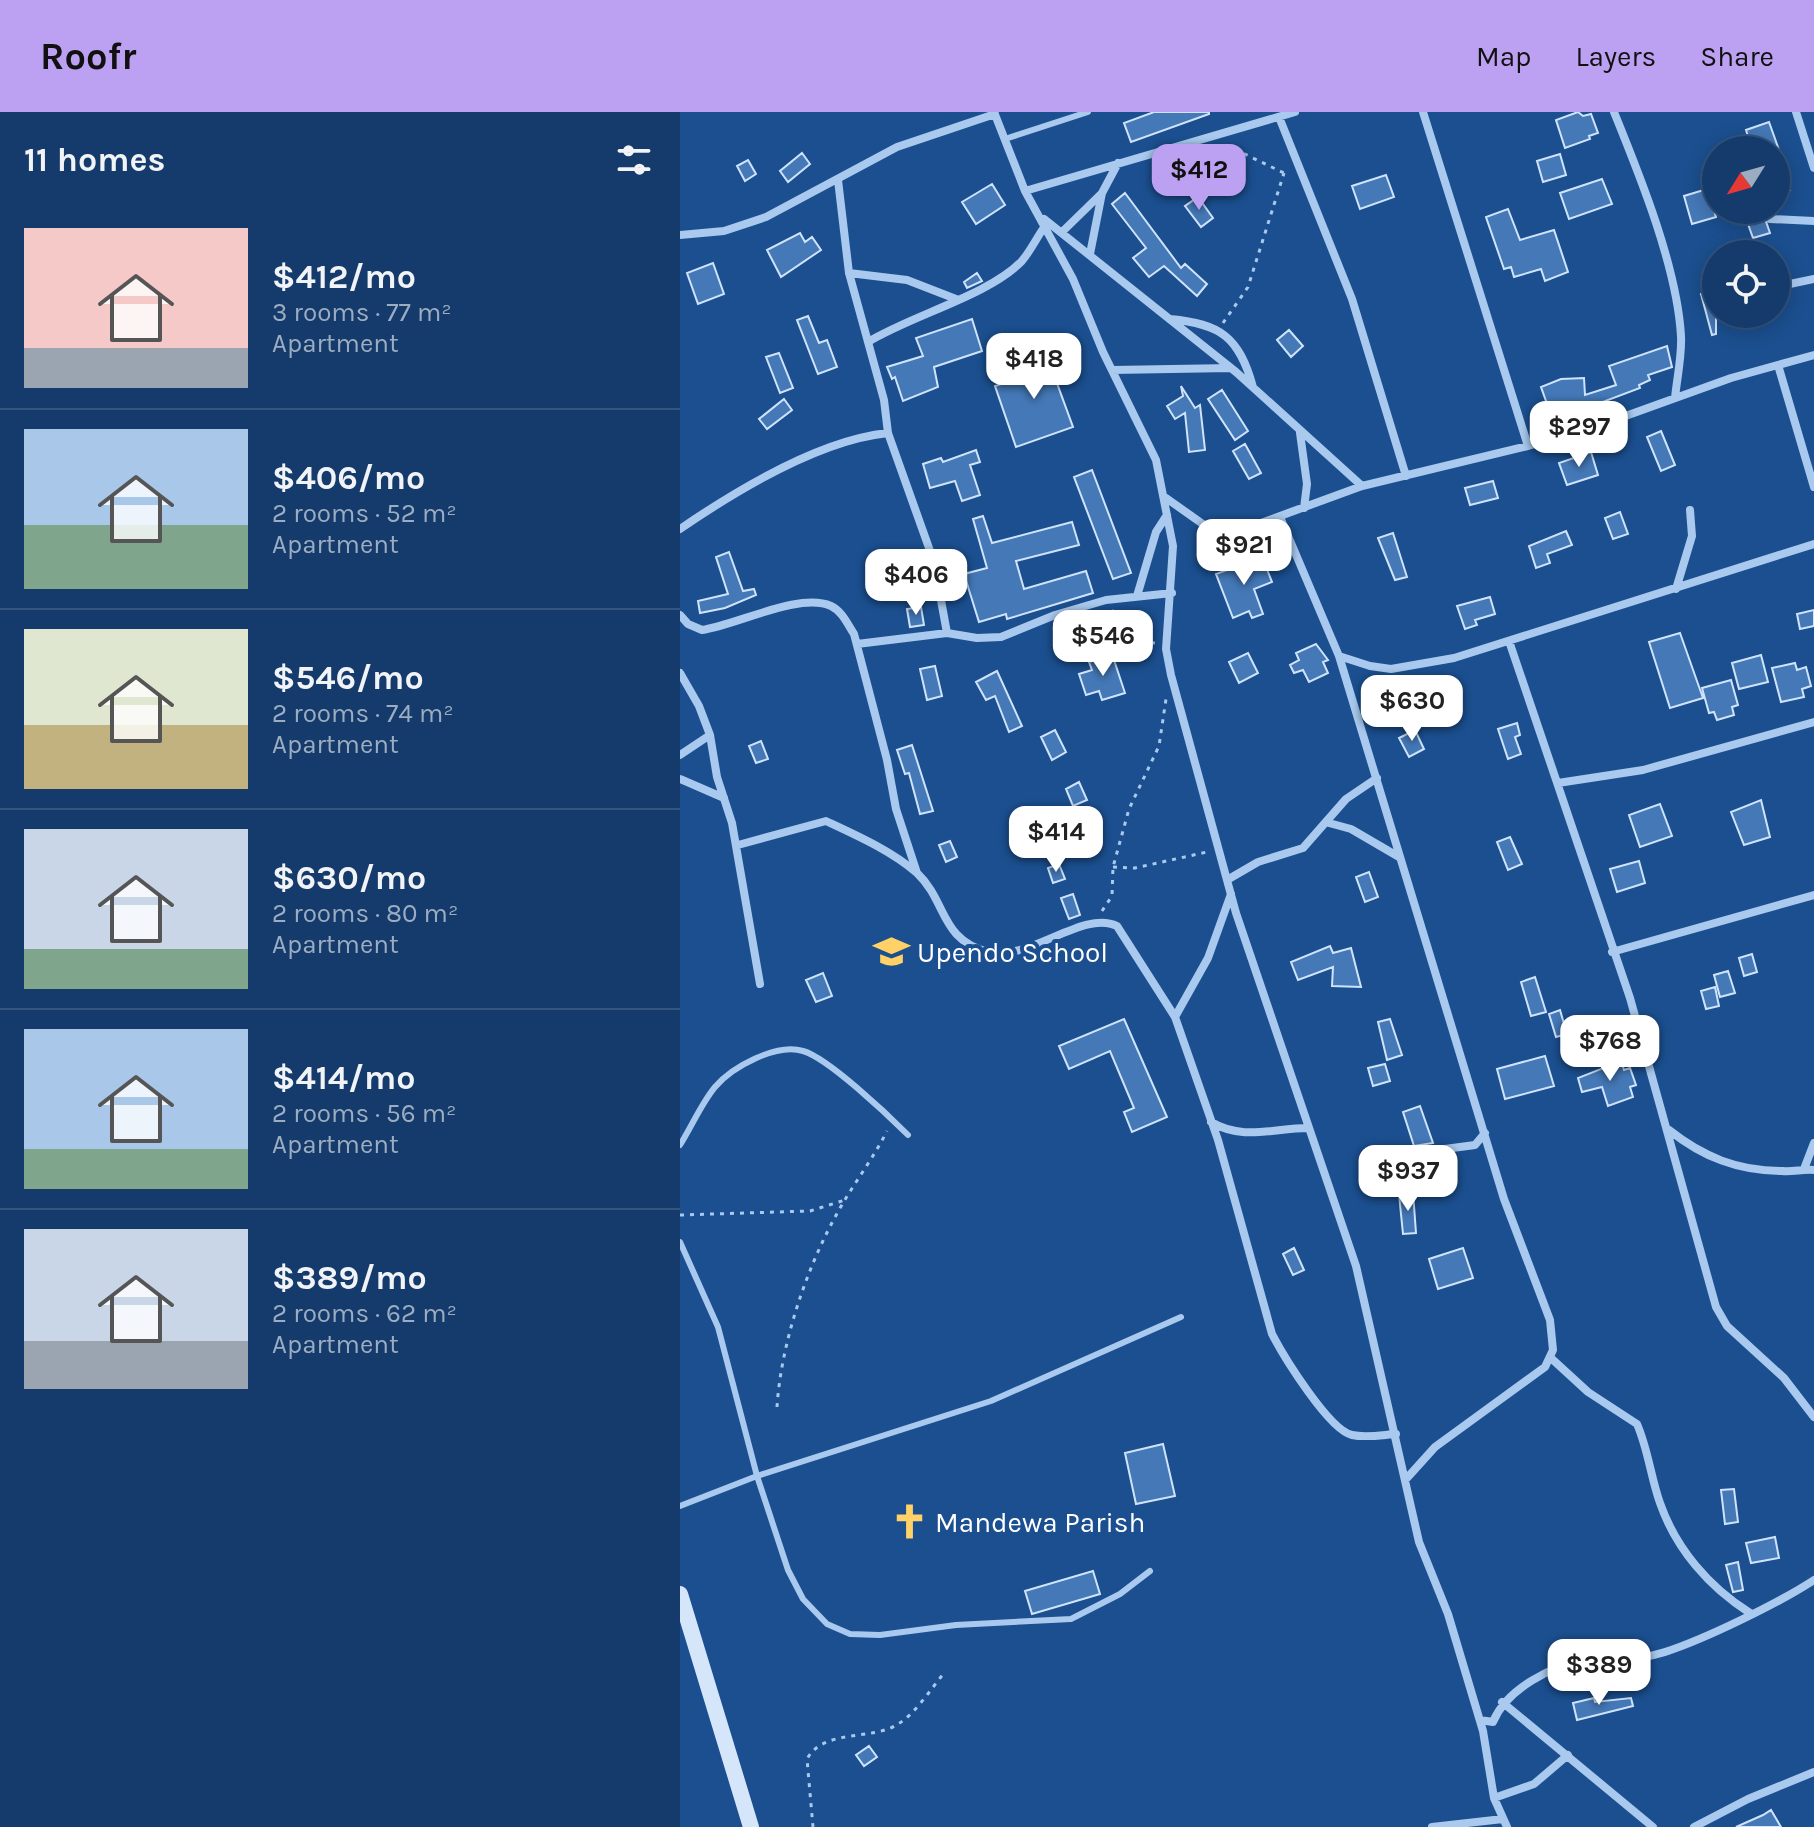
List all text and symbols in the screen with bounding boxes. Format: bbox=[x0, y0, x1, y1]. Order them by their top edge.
text: Roofr bbox=[40, 34, 136, 79]
text: Map bbox=[1476, 40, 1531, 73]
text: Layers bbox=[1575, 40, 1656, 73]
text: Share bbox=[1700, 40, 1774, 73]
north arrow bbox=[1702, 136, 1790, 224]
map controls bbox=[1702, 136, 1790, 328]
icon: filters bbox=[612, 138, 656, 182]
text: 11 homes bbox=[24, 140, 166, 180]
pin: $412 bbox=[1152, 144, 1246, 212]
text: $412 bbox=[1170, 154, 1228, 185]
button: locate bbox=[1702, 240, 1790, 328]
text: $412/mo bbox=[272, 257, 416, 297]
icon: home bbox=[88, 260, 184, 356]
text: 3 rooms · 77 m² bbox=[272, 297, 452, 328]
text: Apartment bbox=[272, 328, 399, 359]
pin: $418 bbox=[987, 333, 1081, 401]
text: $418 bbox=[1004, 343, 1064, 374]
pin: $297 bbox=[1532, 401, 1626, 469]
text: $297 bbox=[1548, 411, 1610, 442]
text: $406/mo bbox=[272, 458, 425, 498]
icon: home bbox=[88, 461, 184, 557]
text: 2 rooms · 52 m² bbox=[272, 498, 457, 529]
pin: $921 bbox=[1197, 519, 1291, 587]
text: Apartment bbox=[272, 529, 399, 560]
text: $921 bbox=[1215, 529, 1273, 560]
pin: $406 bbox=[869, 549, 963, 617]
text: $406 bbox=[883, 559, 949, 590]
pin: $546 bbox=[1056, 610, 1150, 678]
text: $546 bbox=[1071, 620, 1135, 651]
text: $546/mo bbox=[272, 658, 424, 698]
icon: home bbox=[88, 661, 184, 757]
pin: $630 bbox=[1365, 675, 1459, 743]
text: $630 bbox=[1379, 685, 1445, 716]
text: 2 rooms · 74 m² bbox=[272, 698, 454, 729]
text: Apartment bbox=[272, 729, 399, 760]
pin: $414 bbox=[1009, 806, 1103, 874]
text: $414 bbox=[1027, 816, 1085, 847]
text: $630/mo bbox=[272, 858, 426, 898]
icon: home bbox=[88, 861, 184, 957]
text: 2 rooms · 80 m² bbox=[272, 898, 458, 929]
text: Apartment bbox=[272, 929, 399, 960]
school or university icon: Upendo School bbox=[872, 933, 910, 971]
place label: Upendo School bbox=[917, 936, 1108, 969]
pin: $768 bbox=[1563, 1015, 1657, 1083]
text: $768 bbox=[1578, 1025, 1642, 1056]
text: $414/mo bbox=[272, 1058, 416, 1098]
icon: home bbox=[88, 1061, 184, 1157]
text: 2 rooms · 56 m² bbox=[272, 1098, 457, 1129]
text: Apartment bbox=[272, 1129, 399, 1160]
pin: $937 bbox=[1361, 1145, 1455, 1213]
text: $937 bbox=[1377, 1155, 1439, 1186]
text: $389/mo bbox=[272, 1258, 427, 1298]
icon: home bbox=[88, 1261, 184, 1357]
text: 2 rooms · 62 m² bbox=[272, 1298, 457, 1329]
text: Apartment bbox=[272, 1329, 399, 1360]
church icon: Mandewa Parish bbox=[890, 1503, 928, 1541]
place label: Mandewa Parish bbox=[935, 1506, 1145, 1539]
pin: $389 bbox=[1552, 1639, 1646, 1707]
text: $389 bbox=[1566, 1649, 1632, 1680]

